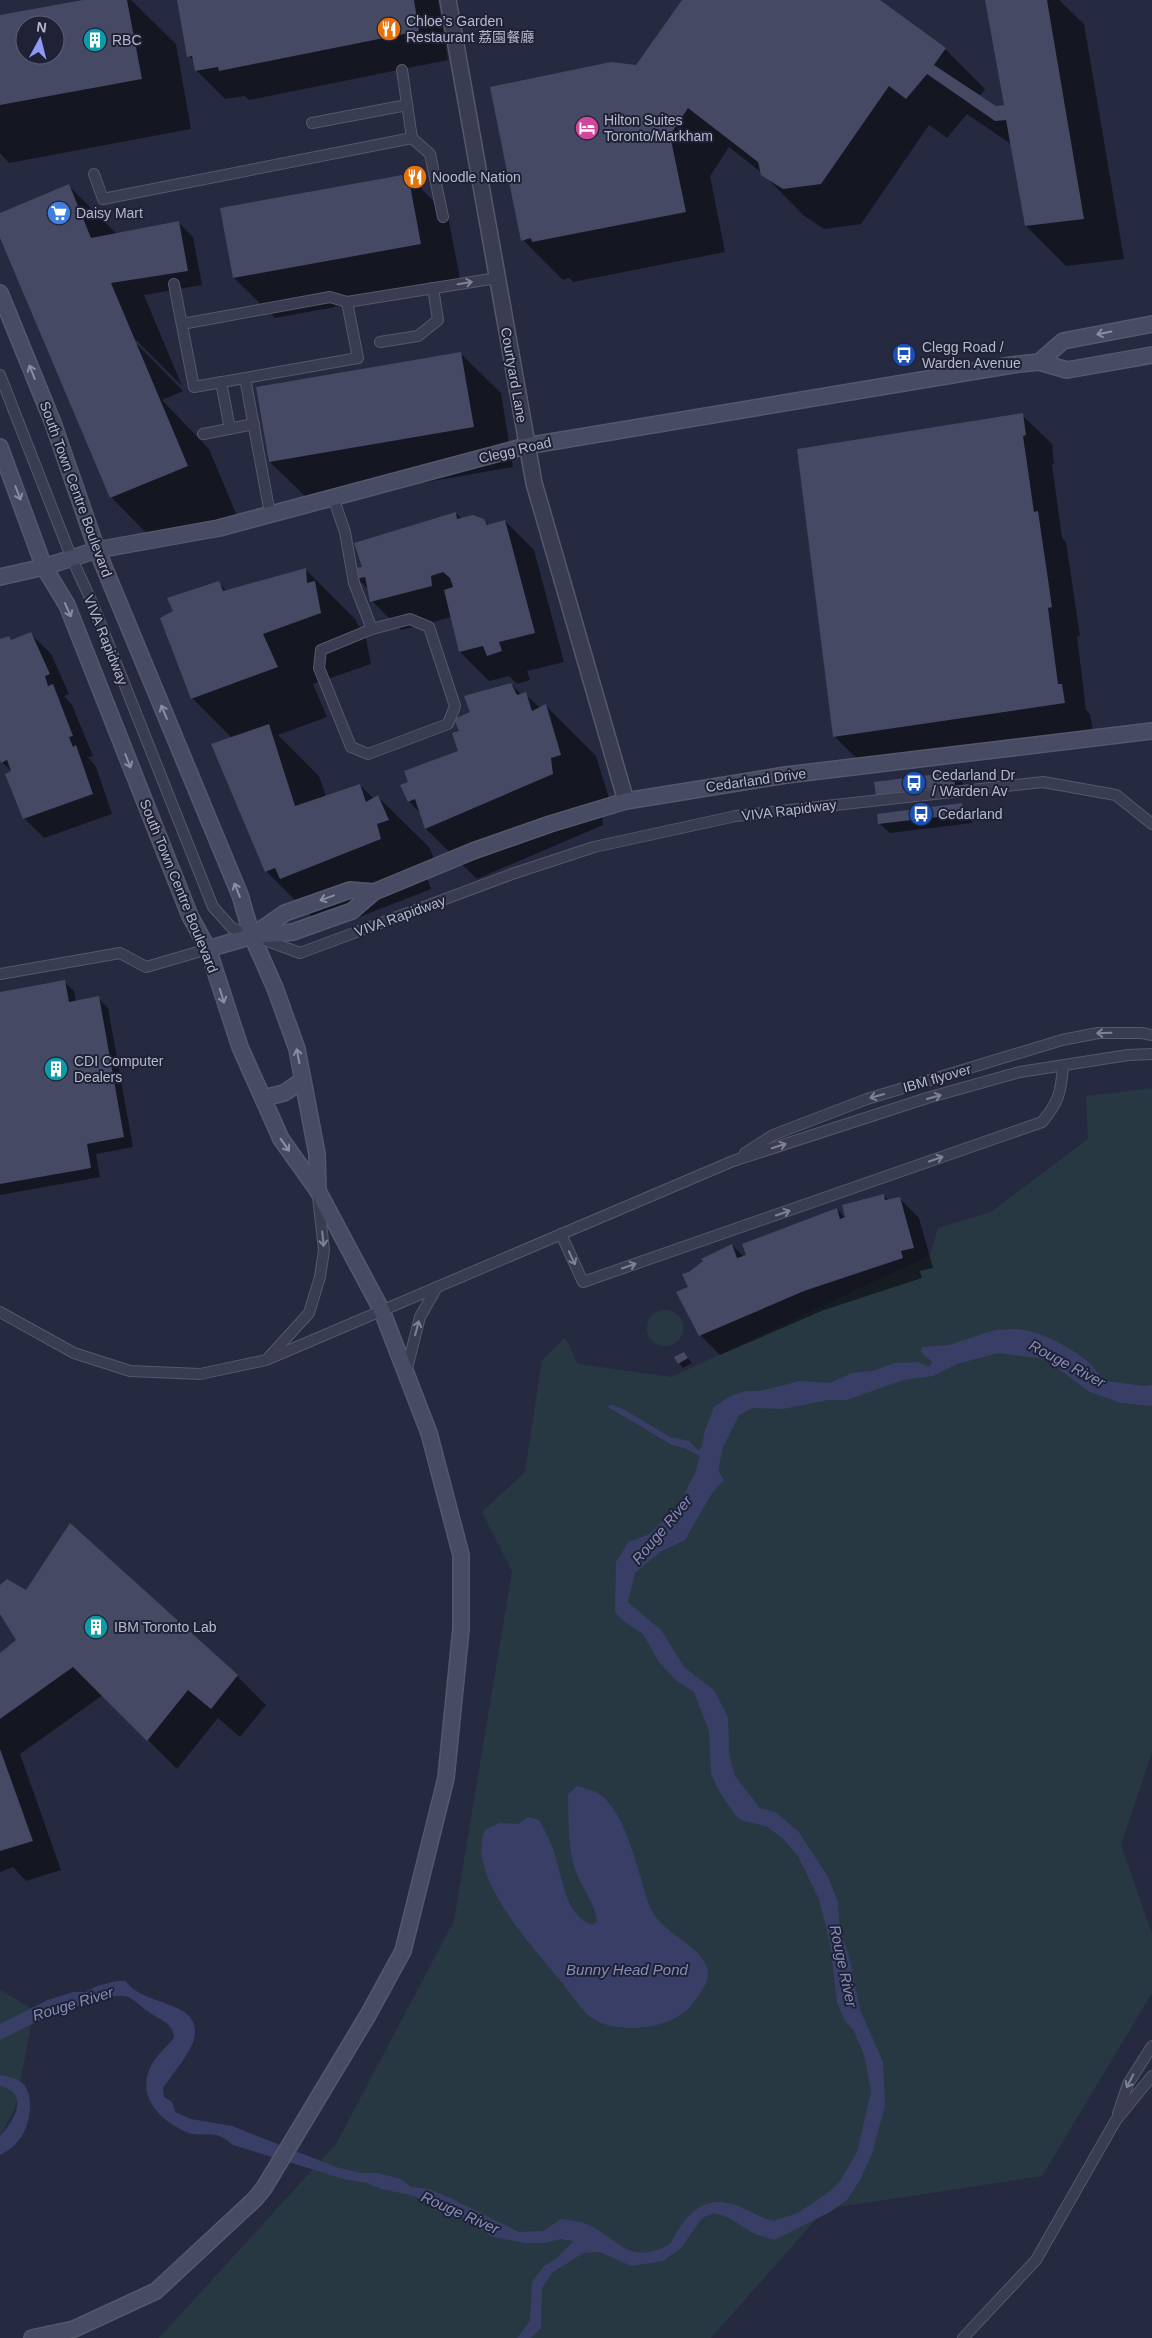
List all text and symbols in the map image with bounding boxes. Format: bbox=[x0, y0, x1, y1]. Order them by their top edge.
place label: Chloe’s Garden Restaurant 荔園餐廳 bbox=[406, 13, 534, 45]
north arrow bbox=[15, 15, 65, 65]
restaurant icon: Chloe’s Garden Restaurant 荔園餐廳 bbox=[376, 16, 402, 42]
text: N bbox=[36, 19, 48, 36]
building icon: RBC bbox=[82, 27, 108, 53]
place label: RBC bbox=[112, 32, 142, 48]
place label: Hilton Suites Toronto/Markham bbox=[604, 112, 713, 144]
hotel icon: Hilton Suites Toronto/Markham bbox=[574, 115, 600, 141]
restaurant icon: Noodle Nation bbox=[402, 164, 428, 190]
place label: Noodle Nation bbox=[432, 169, 521, 185]
supermarket icon: Daisy Mart bbox=[46, 200, 72, 226]
place label: Daisy Mart bbox=[76, 205, 143, 221]
one-way arrow bbox=[457, 278, 473, 288]
street label: Courtyard Lane bbox=[498, 326, 530, 424]
one-way arrow bbox=[1097, 329, 1113, 339]
place label: Clegg Road / Warden Avenue bbox=[922, 339, 1021, 371]
bus stop icon: Clegg Road / Warden Avenue bbox=[891, 342, 917, 368]
one-way arrow bbox=[27, 365, 36, 380]
street label: South Town Centre Boulevard bbox=[37, 399, 115, 579]
street label: Clegg Road bbox=[477, 434, 553, 466]
one-way arrow bbox=[14, 485, 23, 500]
street label: VIVA Rapidway bbox=[81, 593, 131, 687]
one-way arrow bbox=[64, 602, 74, 617]
one-way arrow bbox=[158, 705, 168, 720]
one-way arrow bbox=[124, 753, 133, 768]
street label: Cedarland Drive bbox=[705, 765, 807, 795]
place label: Cedarland Dr / Warden Av bbox=[932, 767, 1016, 799]
bus stop icon: Cedarland Dr / Warden Av bbox=[901, 770, 927, 796]
street label: VIVA Rapidway bbox=[741, 796, 837, 824]
street label: South Town Centre Boulevard bbox=[137, 797, 221, 975]
bus stop icon: Cedarland bbox=[908, 801, 934, 827]
place label: Cedarland bbox=[938, 806, 1003, 822]
one-way arrow bbox=[232, 882, 241, 897]
street label: VIVA Rapidway bbox=[352, 892, 448, 940]
one-way arrow bbox=[320, 894, 335, 903]
one-way arrow bbox=[218, 987, 227, 1003]
one-way arrow bbox=[1096, 1028, 1112, 1038]
one-way arrow bbox=[293, 1049, 303, 1065]
place label: CDI Computer Dealers bbox=[74, 1053, 164, 1085]
building icon: CDI Computer Dealers bbox=[43, 1056, 69, 1082]
street label: IBM flyover bbox=[901, 1061, 973, 1095]
one-way arrow bbox=[926, 1091, 942, 1101]
one-way arrow bbox=[869, 1092, 885, 1102]
one-way arrow bbox=[280, 1138, 290, 1152]
one-way arrow bbox=[771, 1141, 787, 1151]
one-way arrow bbox=[928, 1154, 943, 1163]
one-way arrow bbox=[775, 1207, 791, 1217]
one-way arrow bbox=[318, 1231, 328, 1247]
one-way arrow bbox=[568, 1250, 578, 1265]
one-way arrow bbox=[621, 1261, 637, 1270]
one-way arrow bbox=[413, 1320, 423, 1336]
water label: Rouge River bbox=[1026, 1336, 1109, 1391]
water label: Rouge River bbox=[628, 1492, 696, 1567]
building icon: IBM Toronto Lab bbox=[83, 1614, 109, 1640]
place label: IBM Toronto Lab bbox=[114, 1619, 217, 1635]
water label: Rouge River bbox=[827, 1923, 861, 2009]
water label: Bunny Head Pond bbox=[566, 1961, 689, 1978]
water label: Rouge River bbox=[31, 1983, 116, 2024]
one-way arrow bbox=[1125, 2073, 1134, 2088]
water label: Rouge River bbox=[419, 2188, 503, 2238]

